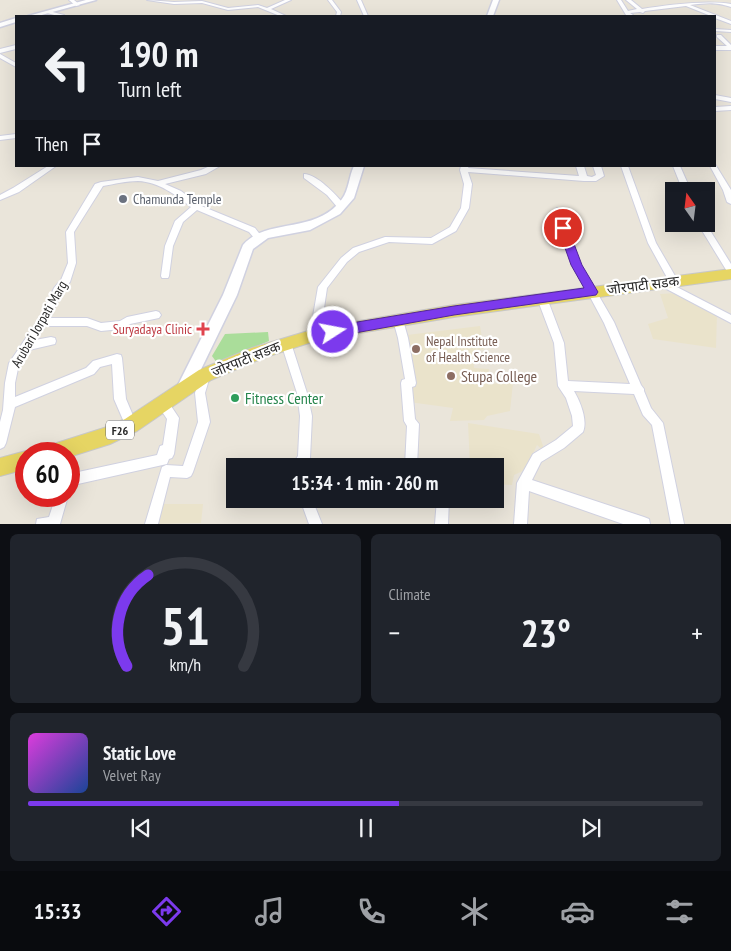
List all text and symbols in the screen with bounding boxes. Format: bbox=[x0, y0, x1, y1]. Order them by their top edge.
text: 190 m bbox=[118, 31, 199, 77]
icon: left bbox=[35, 35, 100, 100]
text: Turn left bbox=[118, 75, 182, 103]
icon: arrive bbox=[78, 130, 106, 158]
text: Then bbox=[35, 132, 68, 156]
north arrow bbox=[665, 182, 715, 232]
map controls bbox=[665, 182, 715, 232]
place label: Chamunda Temple bbox=[133, 190, 222, 208]
marker: Chamunda Temple bbox=[117, 193, 129, 205]
pin bbox=[542, 207, 584, 249]
icon: arrive bbox=[549, 214, 577, 242]
street label: जोरपाटी सडक bbox=[606, 272, 680, 298]
street label: Arubari Jorpati Marg bbox=[7, 277, 71, 371]
position arrow bbox=[306, 305, 358, 357]
place label: Suryadaya Clinic bbox=[113, 320, 192, 338]
marker: Suryadaya Clinic bbox=[196, 322, 210, 336]
place label: Nepal Institute of Health Science bbox=[426, 332, 510, 366]
street label: जोरपाटी सडक bbox=[209, 337, 283, 381]
marker: Nepal Institute of Health Science bbox=[410, 343, 422, 355]
place label: Stupa College bbox=[461, 366, 537, 386]
marker: Stupa College bbox=[445, 370, 457, 382]
place label: Fitness Center bbox=[245, 388, 324, 408]
marker: Fitness Center bbox=[229, 392, 241, 404]
road number: F26 bbox=[106, 420, 134, 440]
speed limit sign: 60 bbox=[15, 442, 80, 507]
text: 15:34 · 1 min · 260 m bbox=[292, 471, 438, 495]
text: Climate bbox=[389, 584, 431, 604]
text: 51 bbox=[160, 592, 210, 659]
text: 23° bbox=[521, 608, 571, 657]
text: − bbox=[389, 614, 400, 651]
text: + bbox=[691, 614, 703, 651]
text: km/h bbox=[169, 653, 201, 676]
text: Static Love bbox=[103, 741, 176, 765]
text: Velvet Ray bbox=[103, 765, 161, 785]
icon: previous bbox=[127, 814, 155, 842]
icon: pause bbox=[352, 814, 380, 842]
icon: next bbox=[577, 814, 605, 842]
icon: directions bbox=[149, 894, 184, 929]
icon: music bbox=[252, 894, 287, 929]
icon: phone bbox=[354, 894, 389, 929]
icon: climate bbox=[457, 894, 492, 929]
icon: car bbox=[560, 894, 595, 929]
icon: filters bbox=[662, 894, 697, 929]
text: 15:33 bbox=[34, 897, 81, 925]

